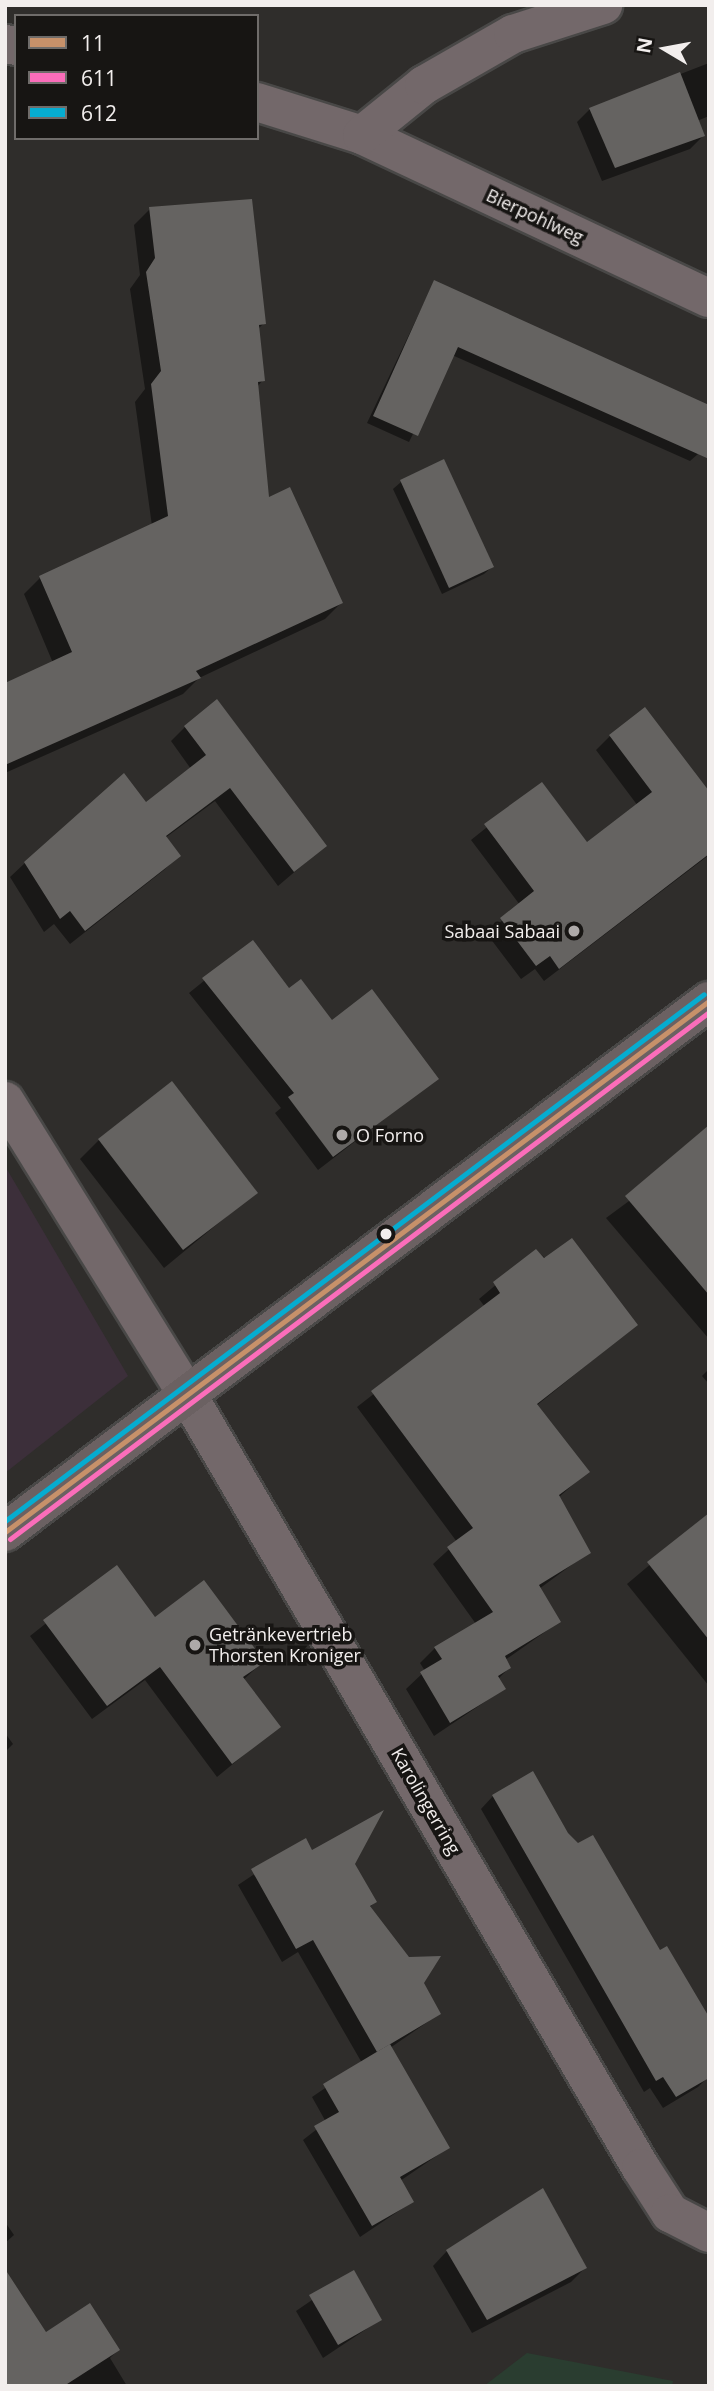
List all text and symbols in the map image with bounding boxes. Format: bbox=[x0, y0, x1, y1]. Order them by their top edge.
legend bbox=[14, 14, 259, 140]
north arrow bbox=[630, 14, 700, 84]
text: 11 bbox=[81, 29, 105, 57]
text: N bbox=[630, 35, 658, 55]
text: 611 bbox=[81, 64, 117, 92]
text: 612 bbox=[81, 99, 117, 127]
street label: Bierpohlweg bbox=[483, 184, 587, 248]
place label: Sabaai Sabaai bbox=[444, 920, 560, 942]
marker: Sabaai Sabaai bbox=[566, 923, 582, 939]
place label: O Forno bbox=[356, 1124, 424, 1146]
marker: O Forno bbox=[334, 1127, 350, 1143]
unlabelled marker bbox=[379, 1227, 393, 1241]
place label: Getränkevertrieb Thorsten Kroniger bbox=[209, 1624, 361, 1666]
marker: Getränkevertrieb Thorsten Kroniger bbox=[187, 1637, 203, 1653]
street label: Karolingerring bbox=[387, 1744, 465, 1858]

